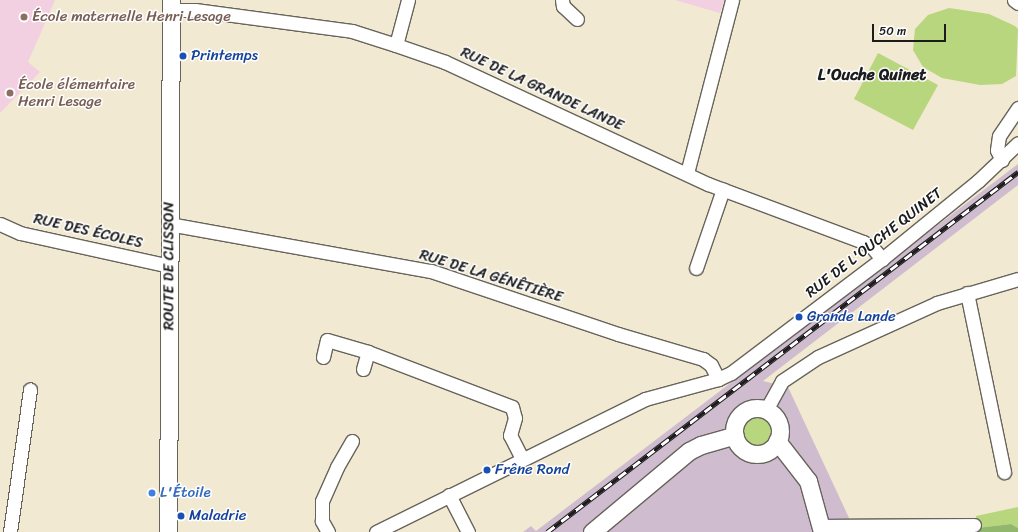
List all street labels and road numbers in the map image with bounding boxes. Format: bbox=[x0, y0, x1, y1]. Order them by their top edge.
street label: RUE DE LA GRANDE LANDE bbox=[458, 43, 626, 135]
street label: RUE DE L'OUCHE QUINET bbox=[803, 184, 945, 302]
street label: ROUTE DE CLISSON bbox=[160, 201, 178, 331]
street label: RUE DES ÉCOLES bbox=[31, 210, 145, 252]
street label: RUE DE LA GÉNÊTIÈRE bbox=[417, 246, 565, 306]

